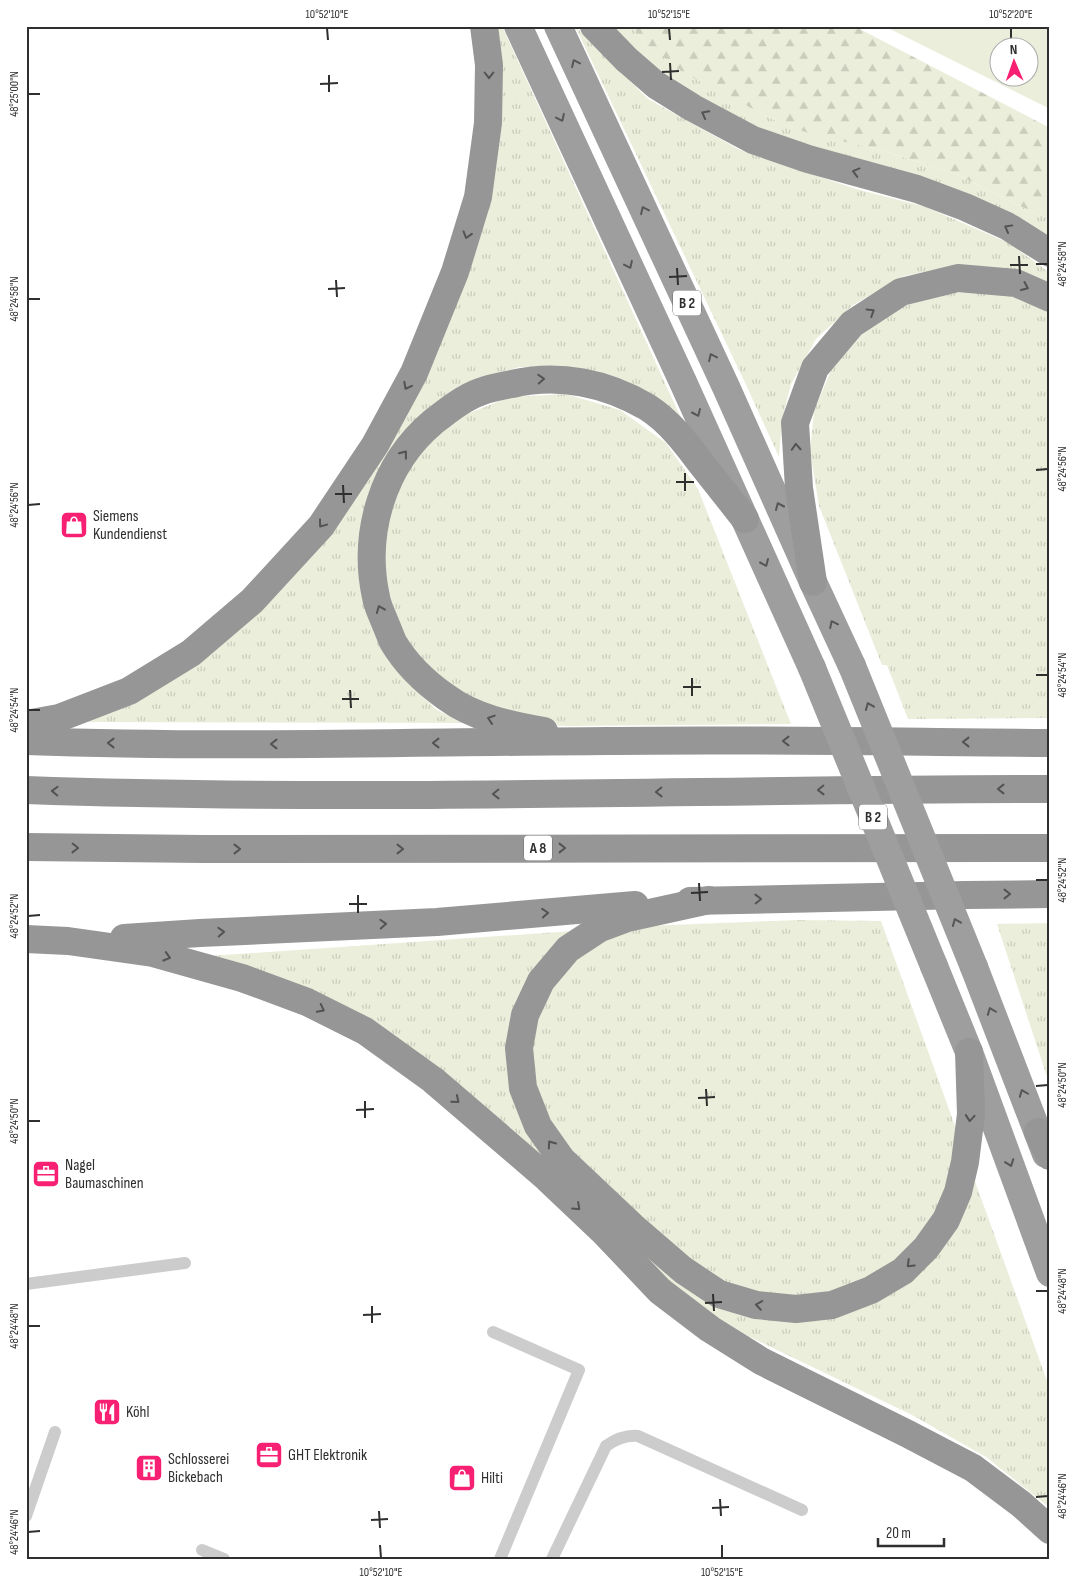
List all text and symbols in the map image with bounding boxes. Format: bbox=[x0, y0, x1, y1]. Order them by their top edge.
text: 10°52'10"E bbox=[306, 7, 348, 22]
text: 10°52'15"E bbox=[648, 7, 690, 22]
text: 10°52'20"E bbox=[989, 7, 1033, 22]
north arrow bbox=[988, 38, 1038, 88]
text: N bbox=[1010, 41, 1018, 58]
one-way arrow bbox=[571, 59, 581, 68]
text: 48°25'00"N bbox=[7, 71, 22, 117]
one-way arrow bbox=[484, 71, 494, 79]
one-way arrow bbox=[701, 110, 710, 120]
one-way arrow bbox=[554, 113, 565, 122]
one-way arrow bbox=[851, 167, 860, 178]
one-way arrow bbox=[640, 206, 650, 215]
one-way arrow bbox=[1004, 224, 1013, 234]
one-way arrow bbox=[462, 230, 472, 238]
text: 48°24'58"N bbox=[1055, 241, 1070, 287]
one-way arrow bbox=[623, 260, 634, 269]
text: 48°24'58"N bbox=[7, 276, 22, 322]
one-way arrow bbox=[1020, 281, 1029, 292]
road number: B 2 bbox=[673, 290, 701, 316]
one-way arrow bbox=[865, 308, 874, 318]
one-way arrow bbox=[708, 354, 718, 363]
one-way arrow bbox=[538, 374, 546, 385]
one-way arrow bbox=[403, 381, 413, 390]
one-way arrow bbox=[691, 408, 702, 417]
one-way arrow bbox=[791, 443, 802, 451]
text: 48°24'56"N bbox=[1055, 446, 1070, 492]
one-way arrow bbox=[398, 451, 406, 460]
text: 48°24'56"N bbox=[7, 482, 22, 528]
one-way arrow bbox=[774, 502, 785, 511]
place label: Siemens Kundendienst bbox=[93, 507, 167, 544]
shop icon: Siemens Kundendienst bbox=[59, 510, 89, 540]
one-way arrow bbox=[319, 518, 327, 527]
one-way arrow bbox=[759, 558, 770, 567]
one-way arrow bbox=[376, 605, 386, 614]
one-way arrow bbox=[829, 620, 839, 629]
text: 48°24'54"N bbox=[1055, 653, 1070, 697]
text: 48°24'54"N bbox=[7, 688, 22, 732]
one-way arrow bbox=[864, 702, 875, 711]
one-way arrow bbox=[487, 715, 495, 725]
one-way arrow bbox=[782, 736, 790, 746]
one-way arrow bbox=[962, 737, 970, 747]
one-way arrow bbox=[107, 738, 114, 748]
one-way arrow bbox=[432, 738, 440, 748]
one-way arrow bbox=[269, 739, 277, 749]
one-way arrow bbox=[997, 784, 1004, 794]
one-way arrow bbox=[817, 785, 825, 796]
one-way arrow bbox=[51, 786, 59, 797]
one-way arrow bbox=[654, 787, 662, 797]
one-way arrow bbox=[492, 789, 500, 799]
road number: B 2 bbox=[859, 804, 887, 830]
road number: A 8 bbox=[524, 836, 552, 860]
one-way arrow bbox=[72, 843, 79, 853]
one-way arrow bbox=[559, 843, 567, 853]
one-way arrow bbox=[234, 844, 242, 854]
one-way arrow bbox=[396, 844, 404, 854]
text: 48°24'52"N bbox=[1055, 858, 1070, 902]
one-way arrow bbox=[1004, 889, 1012, 900]
text: 48°24'52"N bbox=[7, 894, 22, 938]
one-way arrow bbox=[754, 894, 762, 904]
one-way arrow bbox=[542, 907, 550, 918]
one-way arrow bbox=[952, 918, 962, 927]
one-way arrow bbox=[380, 919, 388, 930]
one-way arrow bbox=[217, 926, 225, 937]
one-way arrow bbox=[163, 952, 171, 962]
one-way arrow bbox=[316, 1003, 325, 1013]
one-way arrow bbox=[987, 1007, 997, 1016]
text: 48°24'50"N bbox=[1055, 1062, 1070, 1108]
one-way arrow bbox=[1019, 1090, 1029, 1098]
one-way arrow bbox=[450, 1094, 459, 1103]
text: 48°24'50"N bbox=[7, 1098, 22, 1144]
one-way arrow bbox=[965, 1114, 976, 1122]
one-way arrow bbox=[548, 1141, 557, 1150]
place label: Nagel Baumaschinen bbox=[65, 1156, 144, 1193]
one-way arrow bbox=[1004, 1158, 1014, 1167]
office icon: Nagel Baumaschinen bbox=[31, 1159, 61, 1189]
one-way arrow bbox=[572, 1201, 581, 1210]
one-way arrow bbox=[907, 1258, 916, 1267]
text: 48°24'48"N bbox=[1055, 1268, 1070, 1314]
one-way arrow bbox=[755, 1300, 763, 1311]
text: 48°24'48"N bbox=[7, 1303, 22, 1349]
restaurant icon: Köhl bbox=[92, 1397, 122, 1427]
place label: Köhl bbox=[126, 1403, 149, 1422]
office icon: GHT Elektronik bbox=[254, 1440, 284, 1470]
place label: GHT Elektronik bbox=[288, 1446, 367, 1465]
place label: Schlosserei Bickebach bbox=[168, 1450, 229, 1487]
building icon: Schlosserei Bickebach bbox=[134, 1453, 164, 1483]
shop icon: Hilti bbox=[447, 1463, 477, 1493]
place label: Hilti bbox=[481, 1469, 503, 1488]
text: 48°24'46"N bbox=[1055, 1473, 1070, 1519]
text: 48°24'46"N bbox=[7, 1509, 22, 1555]
scale bar bbox=[878, 1515, 945, 1547]
text: 20 m bbox=[886, 1524, 911, 1543]
text: 10°52'10"E bbox=[360, 1565, 402, 1580]
text: 10°52'15"E bbox=[701, 1565, 743, 1580]

